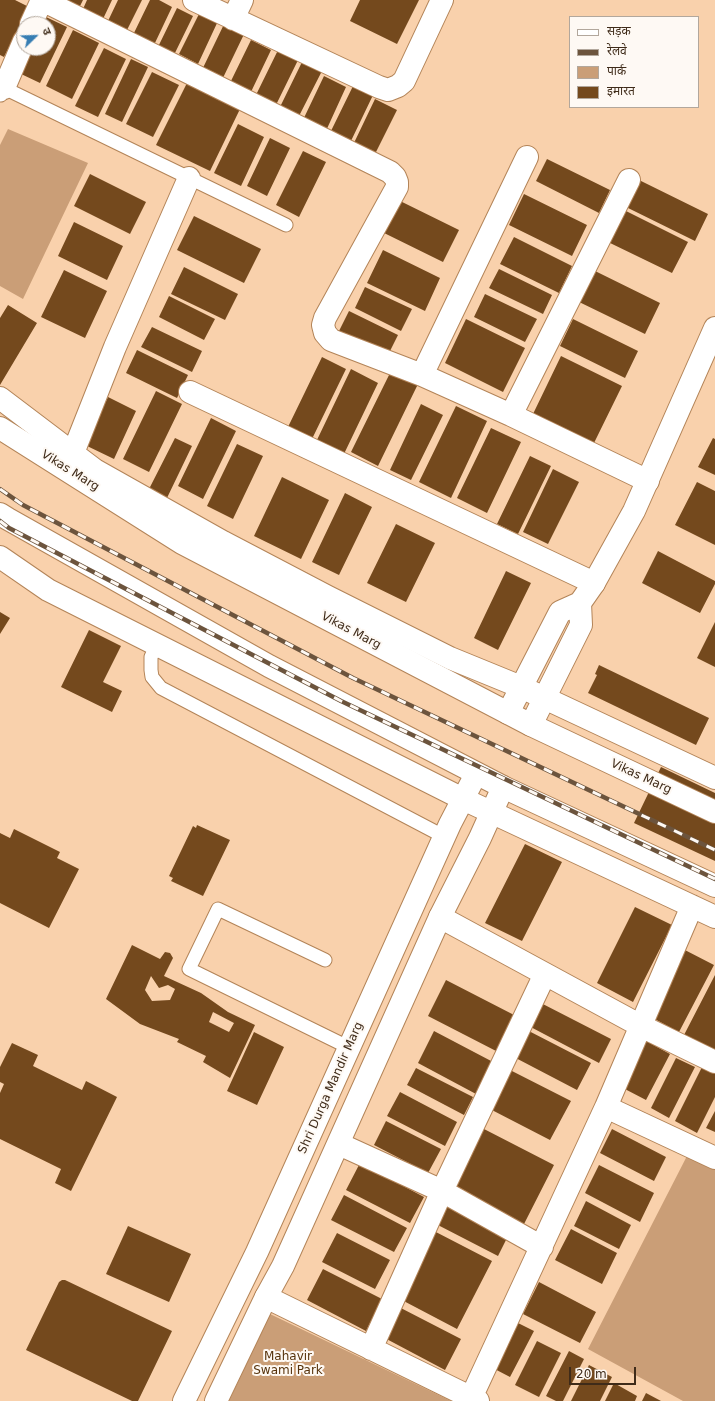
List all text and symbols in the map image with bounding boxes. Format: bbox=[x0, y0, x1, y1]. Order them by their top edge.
north arrow bbox=[16, 16, 56, 56]
legend bbox=[569, 16, 699, 108]
text: सड़क bbox=[607, 24, 631, 38]
text: उ bbox=[39, 26, 54, 37]
text: रेलवे bbox=[607, 44, 627, 58]
text: पार्क bbox=[607, 64, 626, 78]
text: इमारत bbox=[607, 84, 635, 98]
street label: Vikas Marg bbox=[38, 448, 102, 494]
street label: Vikas Marg bbox=[319, 609, 383, 653]
street label: Vikas Marg bbox=[608, 757, 674, 797]
street label: Shri Durga Mandir Marg bbox=[295, 1020, 367, 1156]
park label: Mahavir Swami Park bbox=[253, 1350, 323, 1378]
scale bar bbox=[571, 1359, 638, 1385]
text: 20 m bbox=[576, 1367, 607, 1381]

